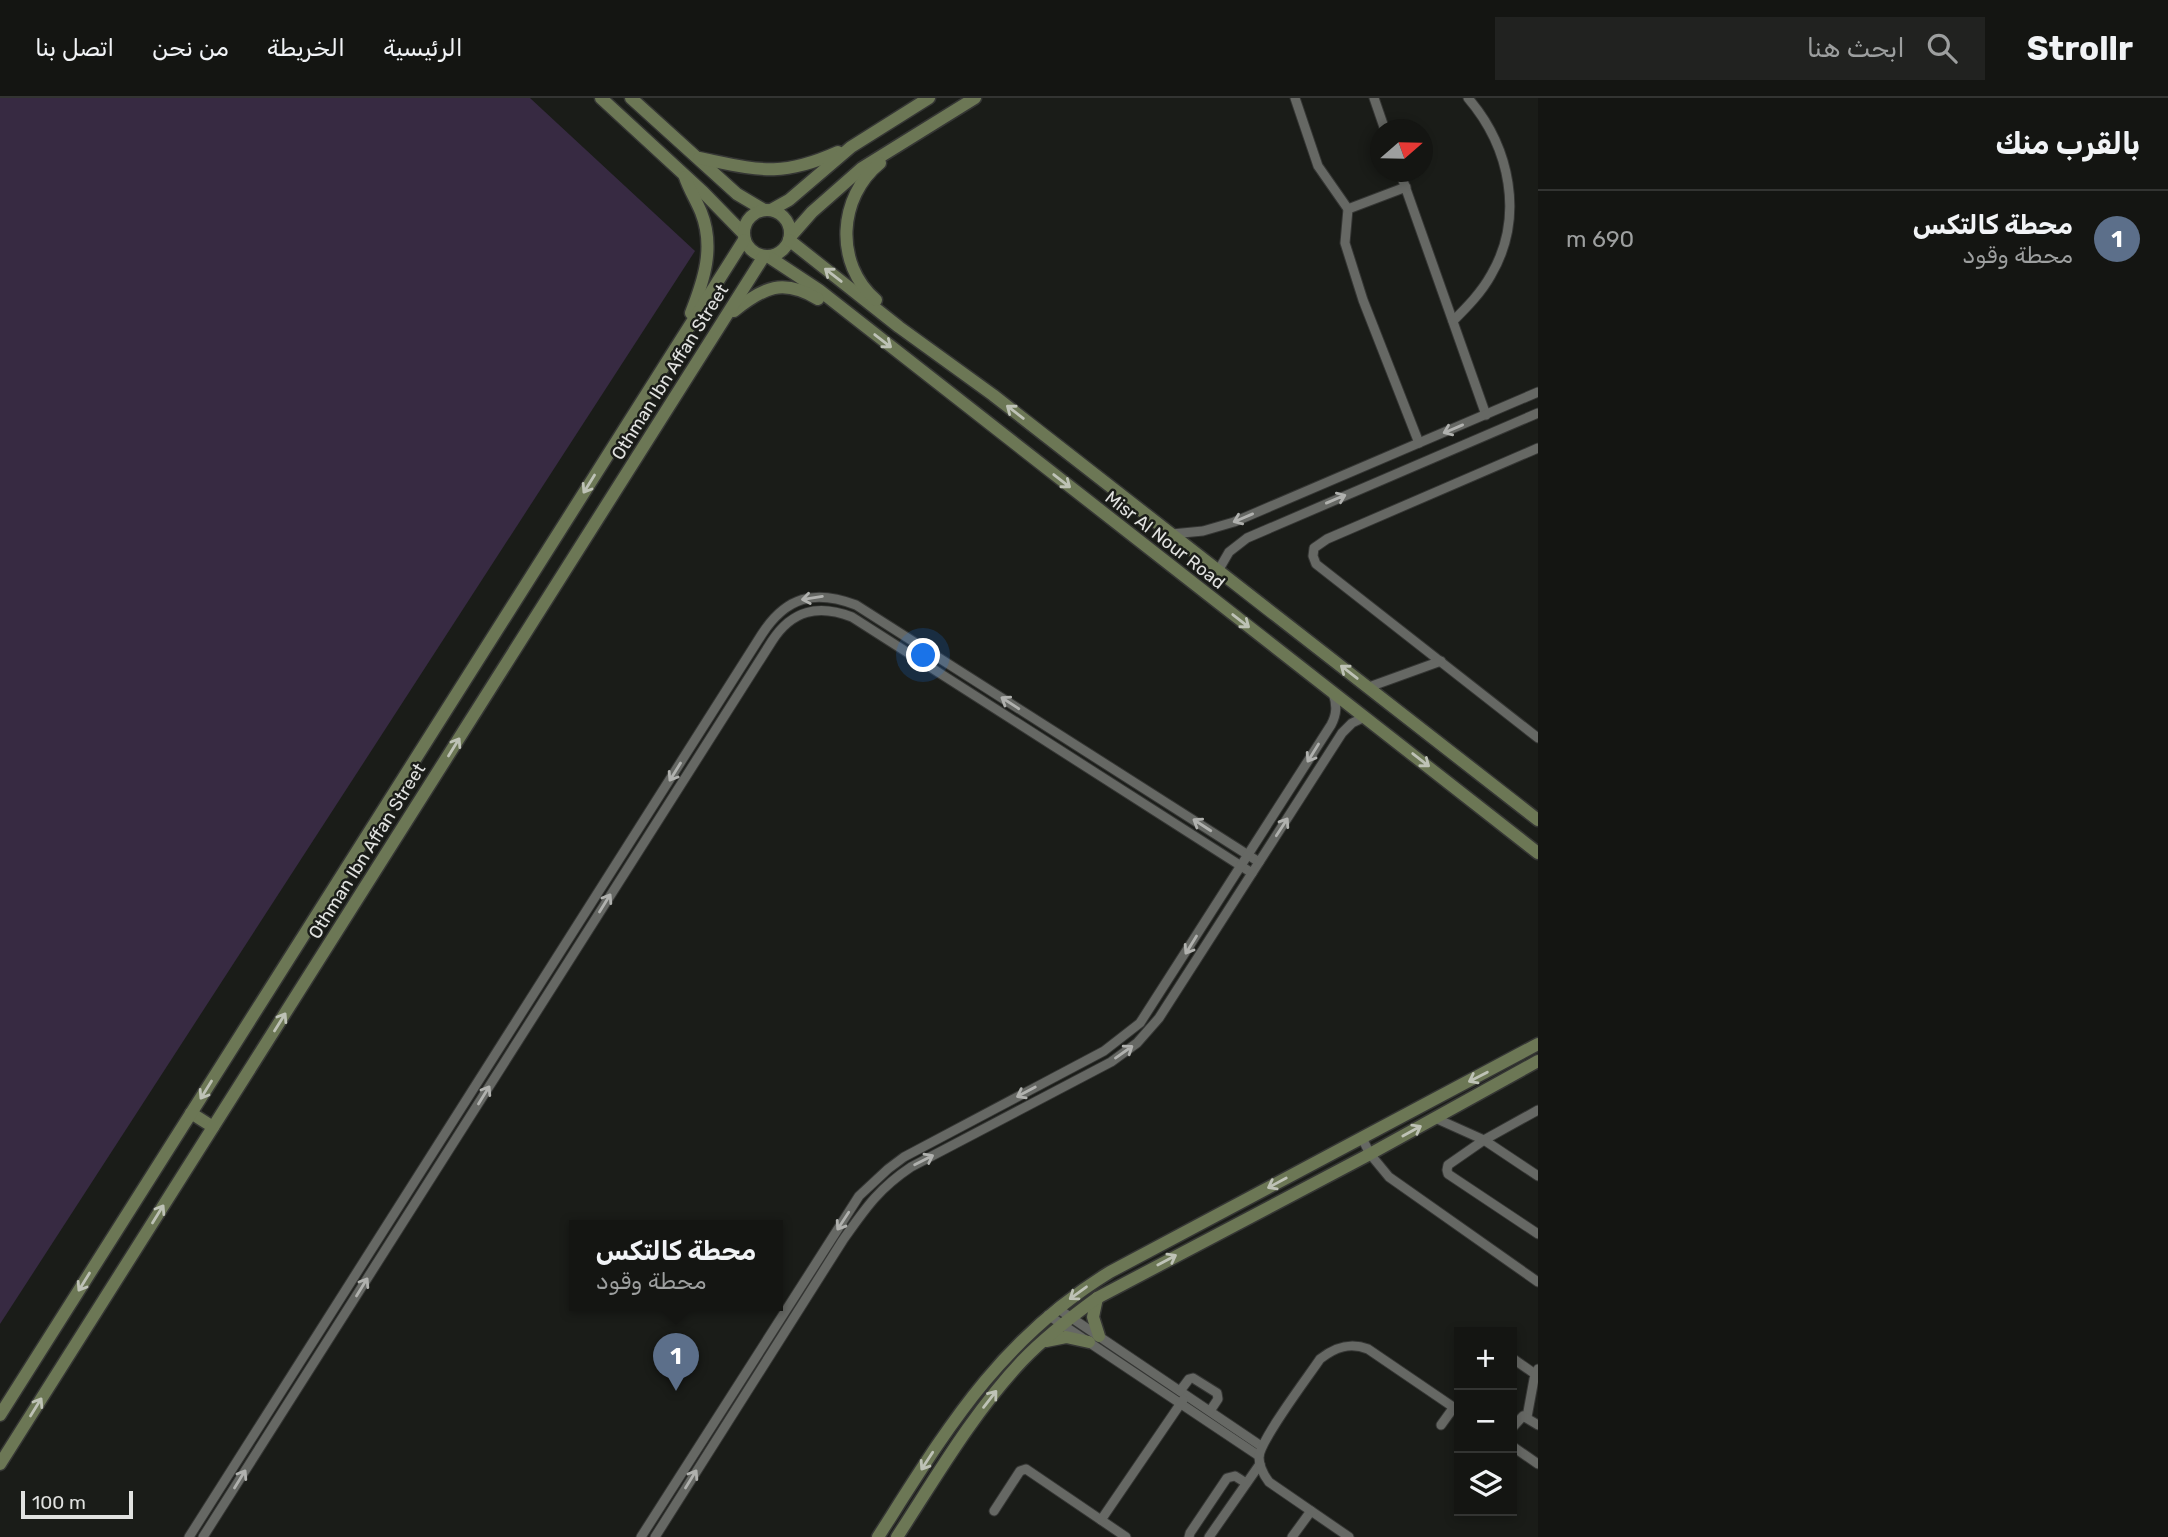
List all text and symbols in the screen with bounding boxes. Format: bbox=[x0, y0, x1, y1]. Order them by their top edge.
search box bbox=[1495, 17, 1985, 80]
icon: search bbox=[1923, 29, 1961, 67]
text: Strollr bbox=[2027, 29, 2133, 68]
text: ابحث هنا bbox=[1807, 33, 1905, 64]
text: اتصل بنا bbox=[35, 34, 114, 62]
text: من نحن bbox=[152, 34, 229, 62]
text: الخريطة bbox=[267, 34, 345, 62]
text: الرئيسية bbox=[383, 34, 463, 62]
north arrow bbox=[1370, 119, 1433, 182]
text: بالقرب منك bbox=[1995, 126, 2140, 162]
text: محطة كالتكس bbox=[1913, 210, 2073, 241]
text: 690 m bbox=[1566, 225, 1634, 253]
text: 1 bbox=[2111, 225, 2123, 253]
text: محطة وقود bbox=[1962, 241, 2073, 269]
one-way arrow bbox=[825, 267, 843, 283]
street label: Othman Ibn Affan Street bbox=[607, 280, 733, 464]
one-way arrow bbox=[873, 333, 891, 349]
one-way arrow bbox=[1006, 405, 1024, 420]
one-way arrow bbox=[1442, 423, 1464, 436]
one-way arrow bbox=[582, 473, 596, 493]
one-way arrow bbox=[1052, 474, 1070, 489]
street label: Misr Al Nour Road bbox=[1101, 486, 1229, 594]
one-way arrow bbox=[1325, 492, 1346, 505]
one-way arrow bbox=[1233, 512, 1255, 525]
one-way arrow bbox=[801, 592, 824, 605]
one-way arrow bbox=[1232, 613, 1250, 628]
your location bbox=[906, 638, 940, 672]
one-way arrow bbox=[1340, 665, 1359, 680]
one-way arrow bbox=[1001, 695, 1020, 710]
one-way arrow bbox=[446, 738, 461, 757]
one-way arrow bbox=[1306, 743, 1321, 762]
one-way arrow bbox=[1411, 753, 1430, 768]
street label: Othman Ibn Affan Street bbox=[304, 759, 430, 943]
one-way arrow bbox=[667, 761, 681, 781]
one-way arrow bbox=[1275, 817, 1289, 837]
one-way arrow bbox=[1192, 818, 1212, 832]
one-way arrow bbox=[598, 894, 613, 913]
one-way arrow bbox=[1184, 935, 1199, 954]
one-way arrow bbox=[272, 1013, 287, 1032]
one-way arrow bbox=[1114, 1045, 1133, 1059]
one-way arrow bbox=[1468, 1070, 1489, 1084]
one-way arrow bbox=[198, 1080, 213, 1099]
one-way arrow bbox=[476, 1086, 491, 1105]
one-way arrow bbox=[1016, 1086, 1037, 1100]
one-way arrow bbox=[1401, 1124, 1421, 1138]
one-way arrow bbox=[913, 1153, 934, 1167]
one-way arrow bbox=[1267, 1177, 1288, 1190]
one-way arrow bbox=[152, 1205, 166, 1225]
one-way arrow bbox=[836, 1211, 850, 1230]
popup bbox=[569, 1220, 783, 1311]
text: محطة كالتكس bbox=[596, 1236, 756, 1267]
one-way arrow bbox=[1156, 1253, 1177, 1267]
text: محطة وقود bbox=[596, 1267, 707, 1295]
one-way arrow bbox=[77, 1272, 91, 1292]
one-way arrow bbox=[355, 1278, 369, 1298]
one-way arrow bbox=[1069, 1286, 1088, 1300]
map controls bbox=[1454, 1327, 1517, 1516]
button: + bbox=[1454, 1327, 1517, 1390]
pin: 1 bbox=[653, 1333, 699, 1391]
one-way arrow bbox=[982, 1390, 997, 1409]
button: − bbox=[1454, 1390, 1517, 1453]
one-way arrow bbox=[30, 1397, 44, 1417]
one-way arrow bbox=[920, 1450, 934, 1470]
button: layers bbox=[1454, 1453, 1517, 1516]
one-way arrow bbox=[233, 1470, 247, 1490]
one-way arrow bbox=[685, 1470, 699, 1490]
scale bar bbox=[21, 1488, 133, 1520]
text: 100 m bbox=[32, 1491, 86, 1514]

